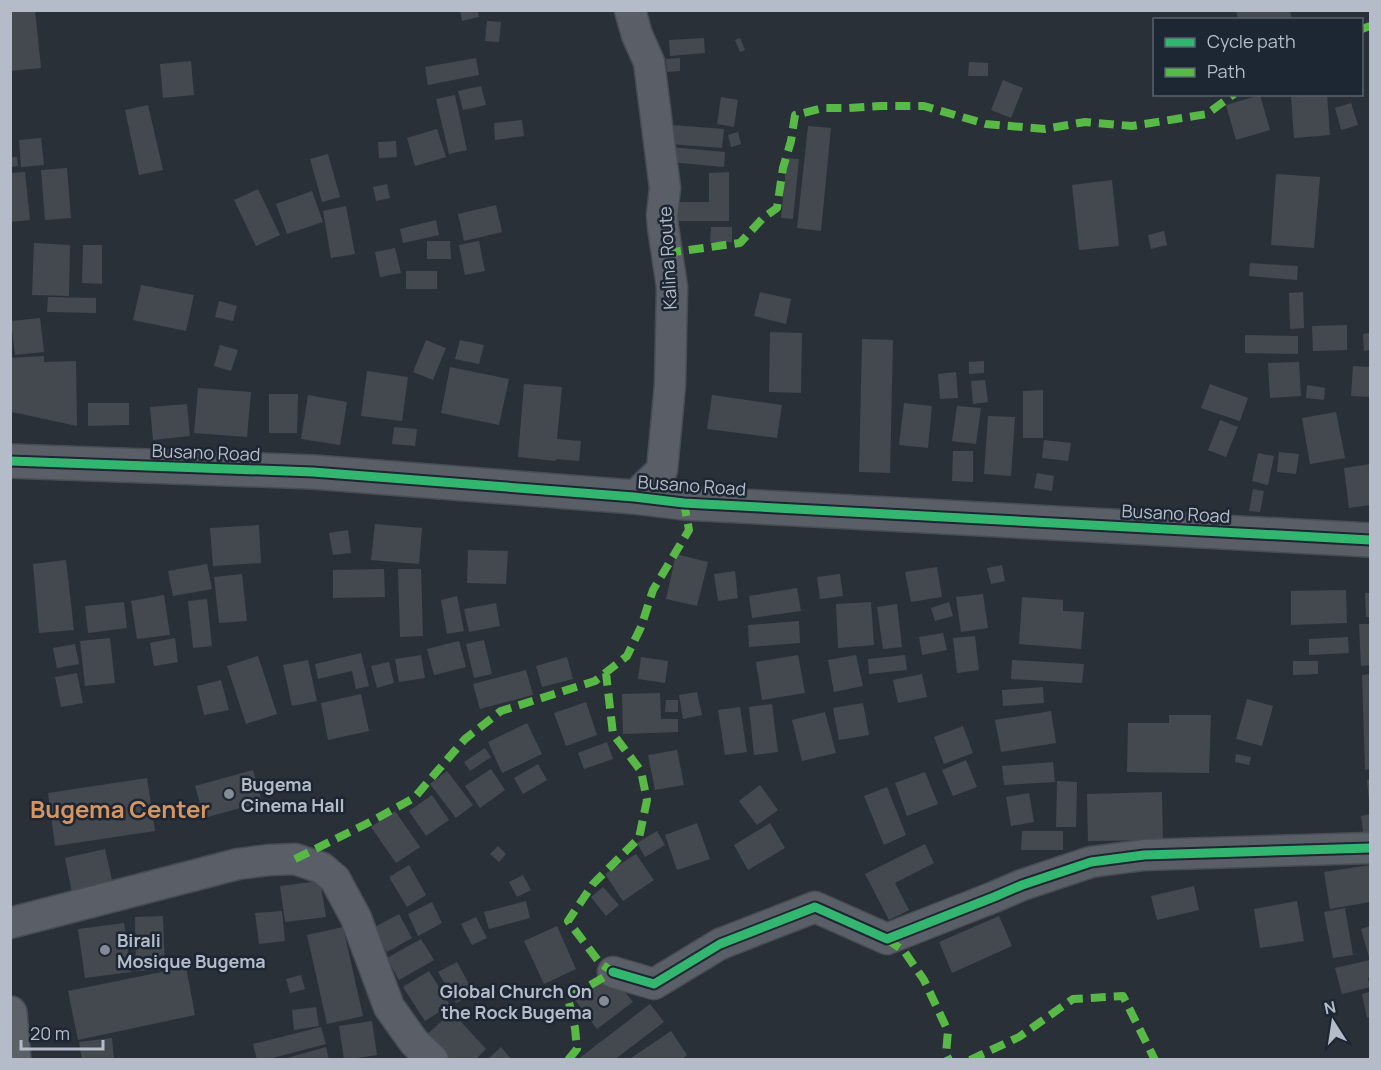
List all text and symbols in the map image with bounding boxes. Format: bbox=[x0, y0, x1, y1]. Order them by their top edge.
legend bbox=[1153, 18, 1363, 96]
text: Cycle path bbox=[1207, 29, 1296, 53]
text: Path bbox=[1207, 59, 1245, 83]
street label: Kalina Route bbox=[652, 206, 682, 310]
street label: Busano Road bbox=[151, 438, 261, 466]
street label: Busano Road bbox=[637, 469, 747, 501]
street label: Busano Road bbox=[1121, 498, 1231, 528]
place label: Bugema Cinema Hall bbox=[241, 772, 345, 817]
marker: Bugema Cinema Hall bbox=[222, 787, 236, 801]
district label: Bugema Center bbox=[30, 792, 210, 825]
place label: Birali Mosique Bugema bbox=[117, 928, 266, 973]
marker: Birali Mosique Bugema bbox=[98, 943, 112, 957]
place label: Global Church On the Rock Bugema bbox=[440, 979, 592, 1024]
north arrow bbox=[1303, 992, 1363, 1052]
marker: Global Church On the Rock Bugema bbox=[597, 994, 611, 1008]
text: N bbox=[1322, 995, 1338, 1019]
scale bar bbox=[21, 1013, 104, 1051]
text: 20 m bbox=[30, 1021, 70, 1045]

